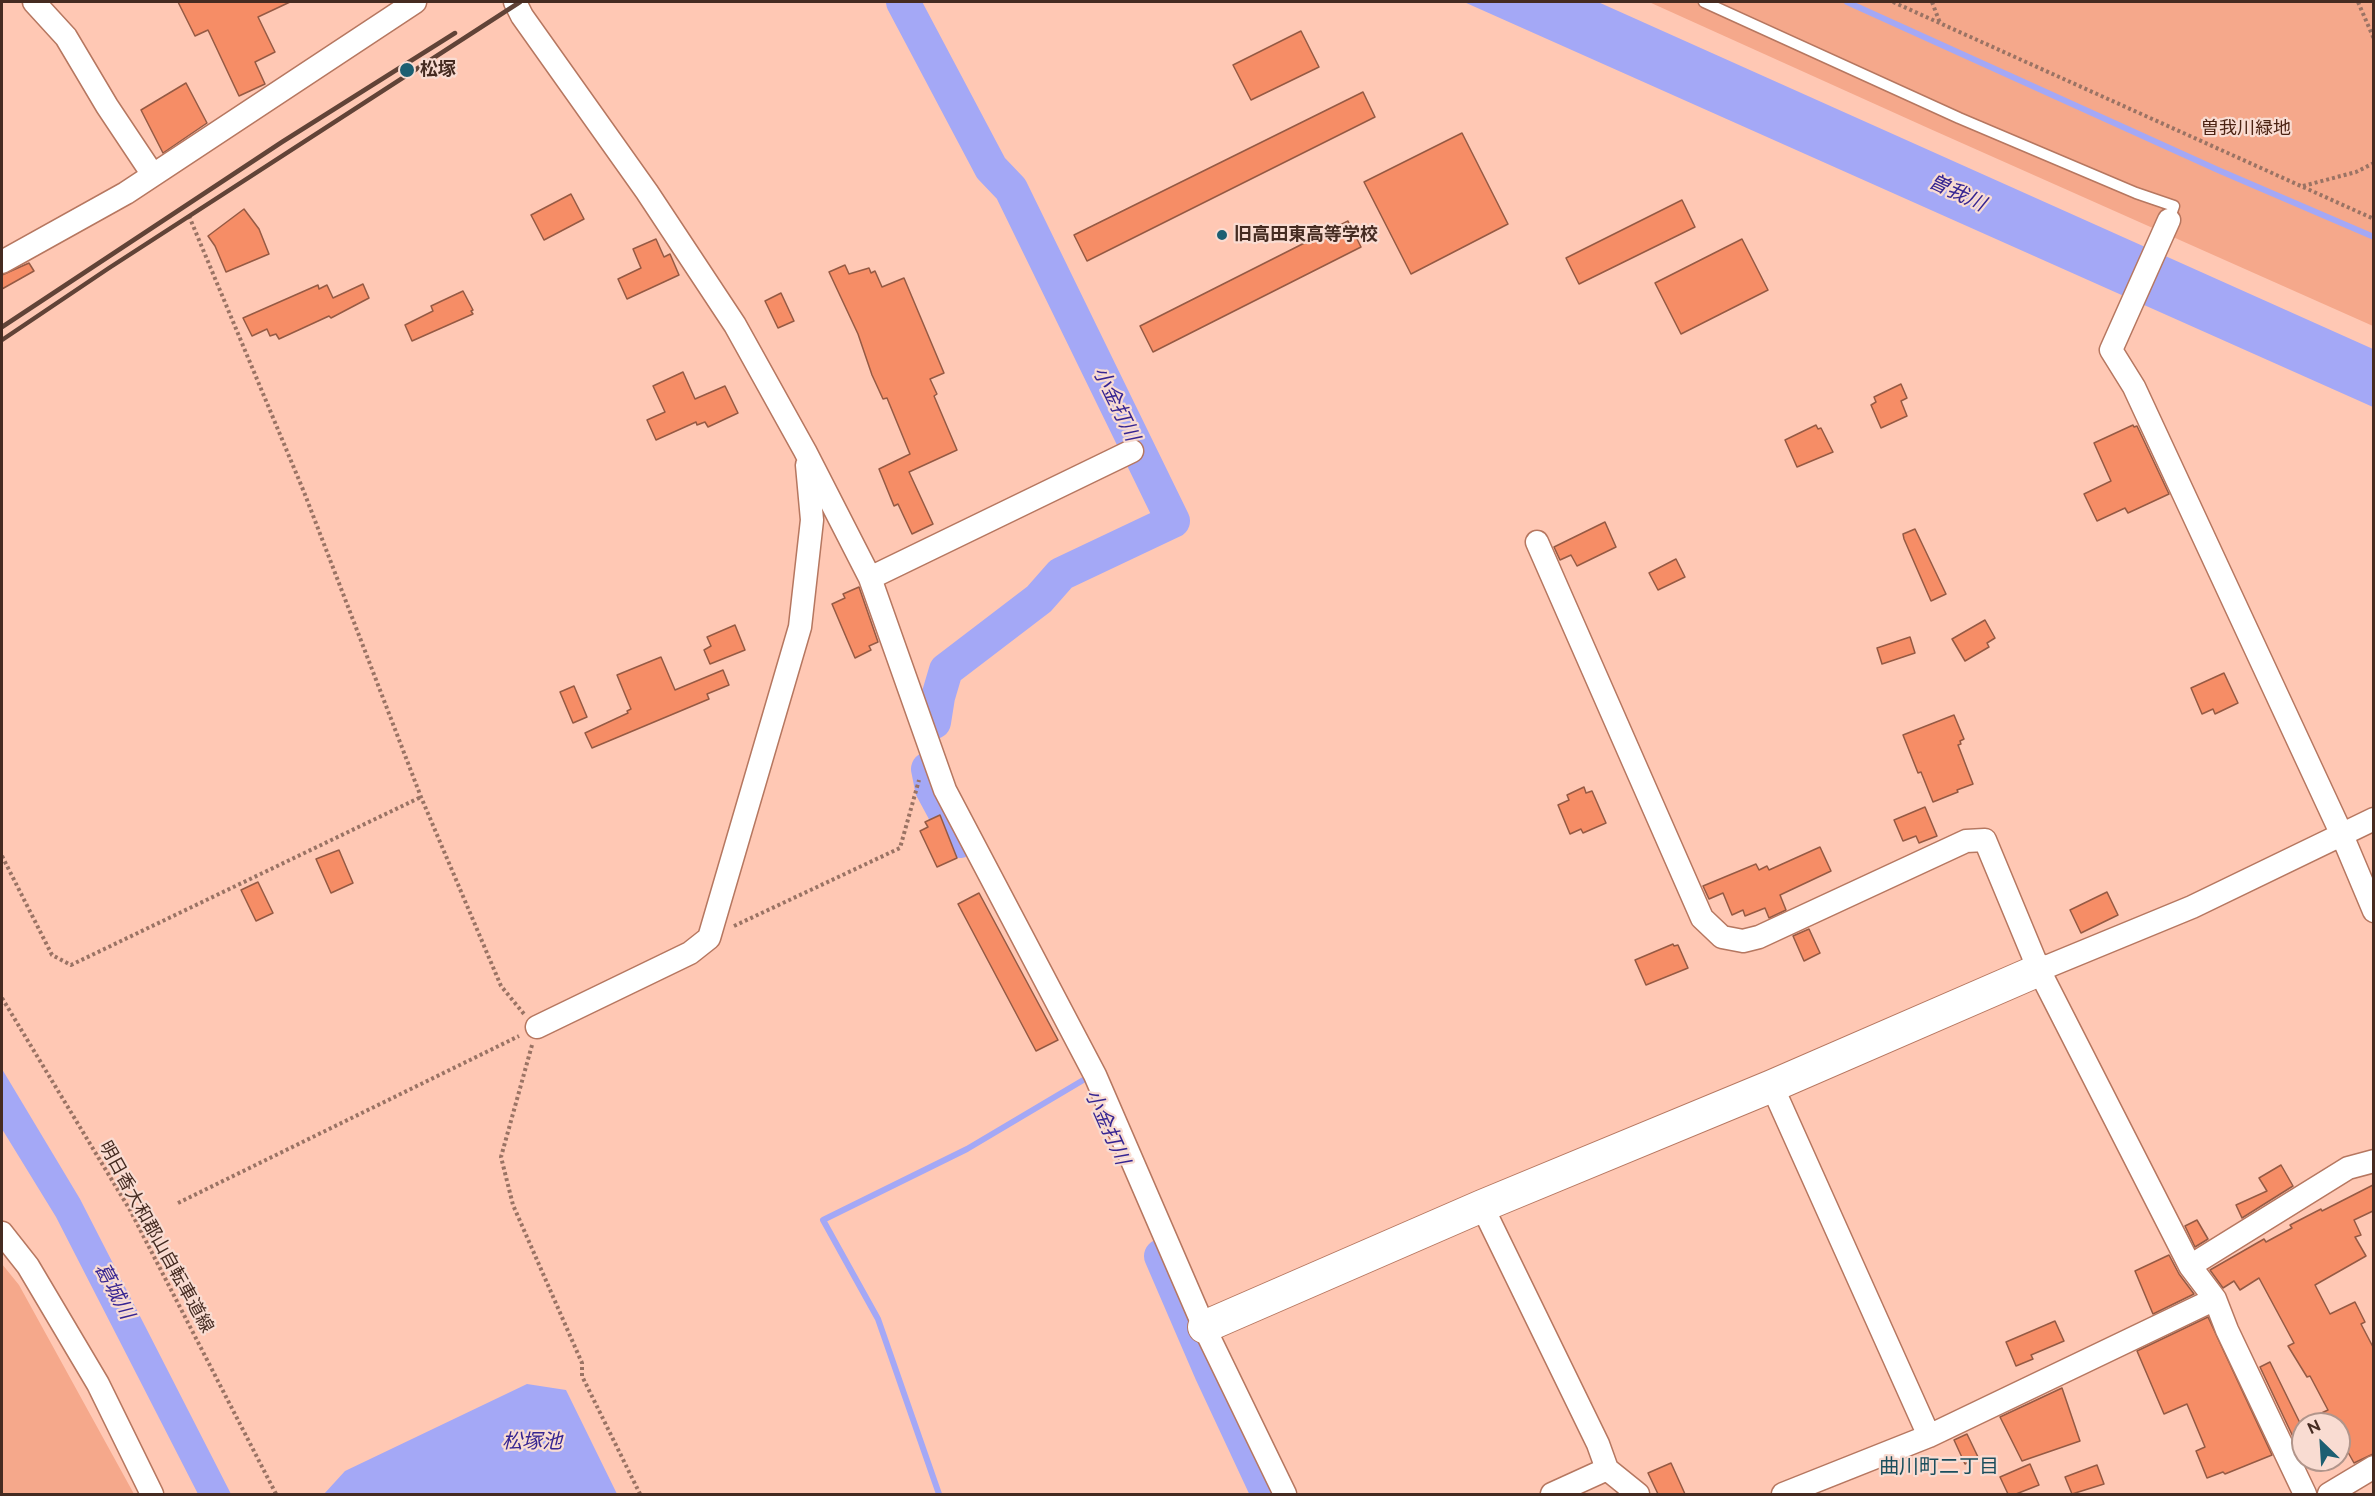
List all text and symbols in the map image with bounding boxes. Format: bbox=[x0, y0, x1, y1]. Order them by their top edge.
place label: 松塚 bbox=[420, 59, 456, 81]
marker: 松塚 bbox=[398, 61, 416, 79]
park label: 曽我川緑地 bbox=[2201, 118, 2291, 140]
water label: 曽我川 bbox=[1925, 169, 1989, 217]
place label: 旧高田東高等学校 bbox=[1234, 224, 1378, 246]
marker: 旧高田東高等学校 bbox=[1215, 228, 1229, 242]
water label: 小金打川 bbox=[1088, 363, 1144, 445]
water label: 小金打川 bbox=[1080, 1086, 1134, 1168]
street label: 明日香大和郡山自転車道線 bbox=[94, 1137, 218, 1337]
water label: 葛城川 bbox=[89, 1259, 139, 1323]
north arrow bbox=[2291, 1412, 2351, 1472]
text: N bbox=[2304, 1416, 2324, 1438]
water label: 松塚池 bbox=[502, 1430, 562, 1454]
district label: 曲川町二丁目 bbox=[1879, 1455, 1999, 1479]

